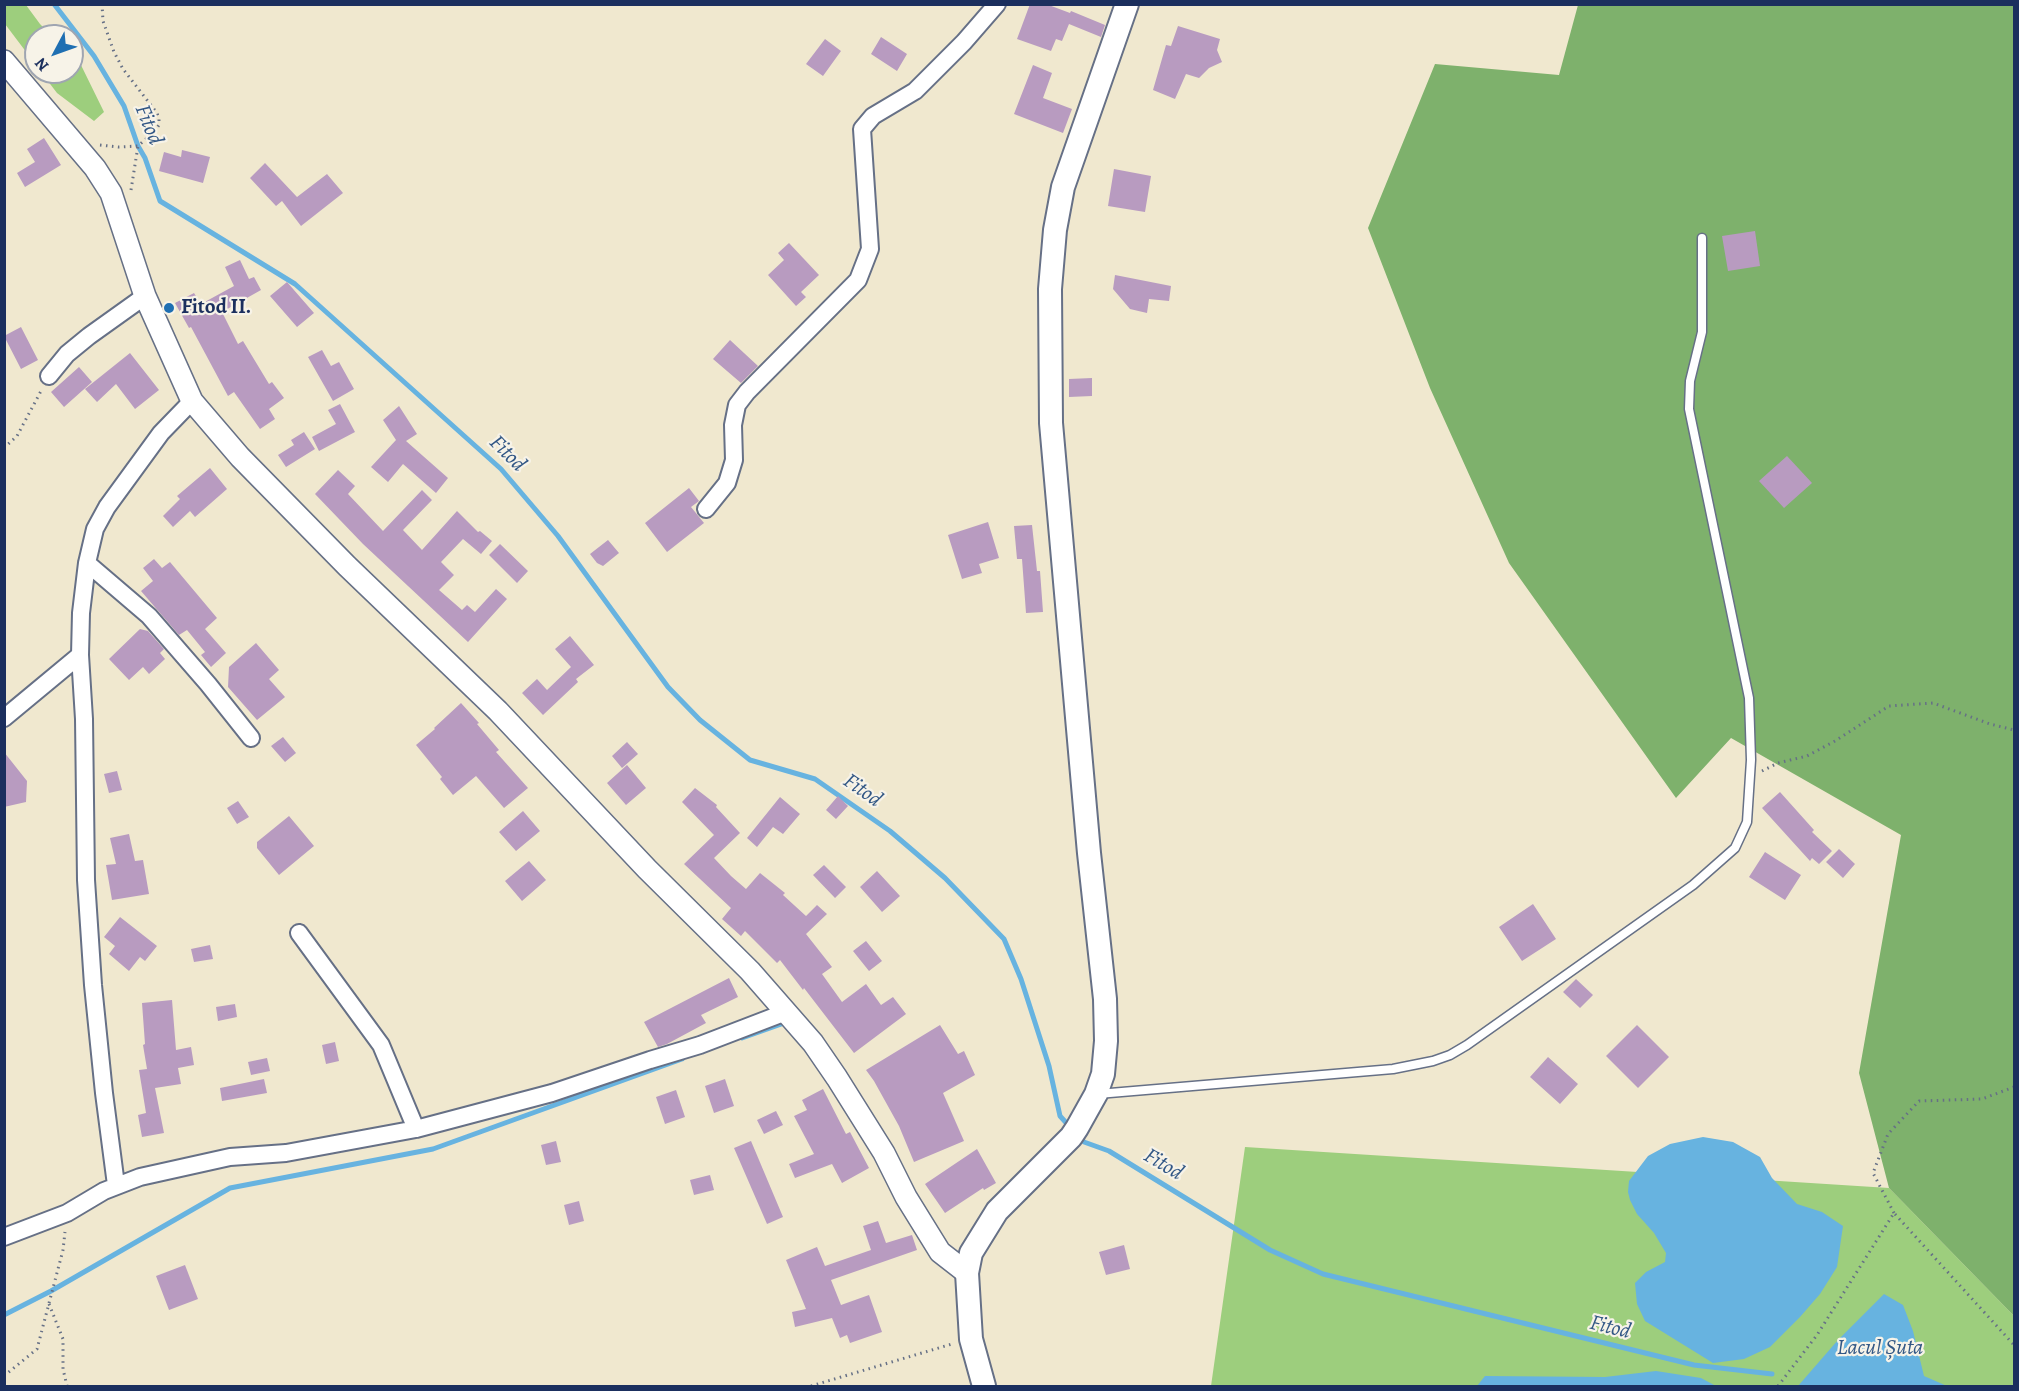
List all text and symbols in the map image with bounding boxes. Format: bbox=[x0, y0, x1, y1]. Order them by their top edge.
north arrow bbox=[24, 24, 84, 84]
text: N bbox=[30, 53, 54, 76]
water label: Fitod bbox=[128, 101, 168, 149]
place label: Fitod II. bbox=[181, 295, 251, 321]
marker: Fitod II. bbox=[162, 301, 176, 315]
water label: Fitod bbox=[483, 430, 531, 478]
water label: Fitod bbox=[837, 768, 887, 814]
water label: Fitod bbox=[1138, 1143, 1188, 1187]
water label: Fitod bbox=[1587, 1310, 1633, 1346]
water label: Lacul Șuta bbox=[1837, 1336, 1923, 1362]

